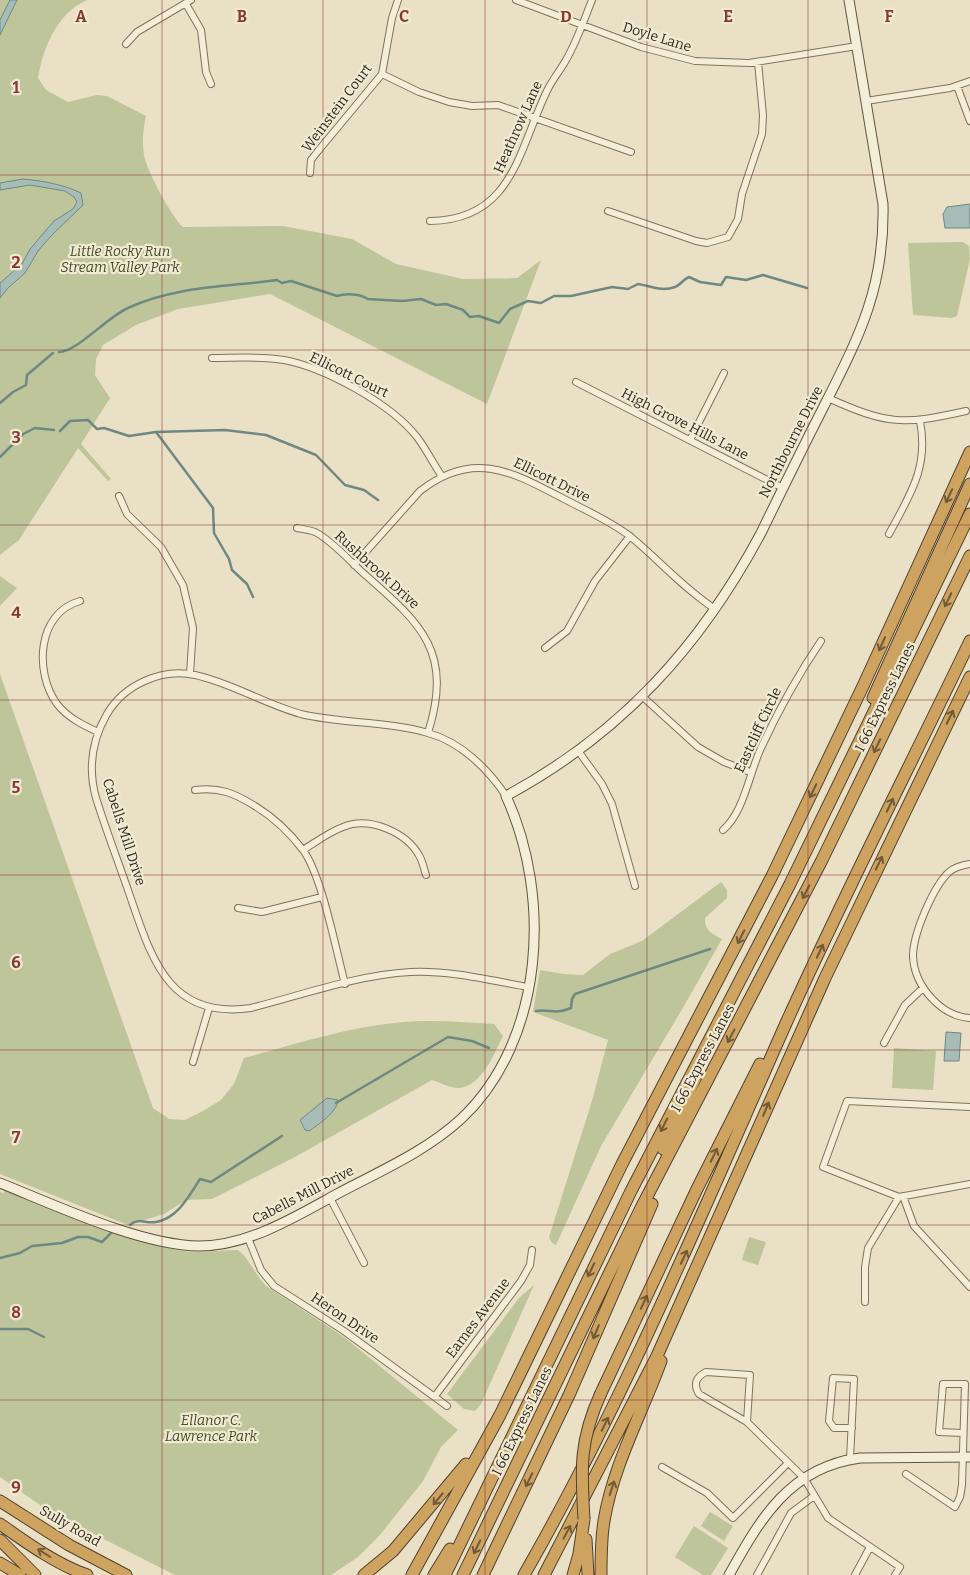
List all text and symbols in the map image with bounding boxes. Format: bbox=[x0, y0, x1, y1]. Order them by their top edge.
text: A bbox=[75, 7, 87, 26]
text: B bbox=[237, 7, 247, 26]
text: C bbox=[399, 7, 409, 26]
text: D bbox=[560, 7, 572, 26]
text: E bbox=[723, 7, 733, 26]
text: F bbox=[885, 7, 894, 26]
street label: Doyle Lane bbox=[620, 18, 694, 56]
street label: Weinstein Court bbox=[298, 61, 376, 155]
text: 1 bbox=[13, 78, 20, 97]
street label: Heathrow Lane bbox=[490, 78, 546, 176]
park label: Little Rocky Run Stream Valley Park bbox=[60, 243, 180, 276]
text: 2 bbox=[11, 253, 21, 272]
street label: Ellicott Court bbox=[307, 349, 391, 401]
street label: Northbourne Drive bbox=[755, 383, 827, 501]
street label: High Grove Hills Lane bbox=[618, 385, 752, 463]
text: 3 bbox=[11, 428, 21, 447]
street label: Ellicott Drive bbox=[511, 454, 593, 506]
one-way arrow bbox=[944, 488, 954, 503]
street label: Rushbrook Drive bbox=[331, 527, 423, 613]
one-way arrow bbox=[943, 592, 953, 607]
text: 4 bbox=[11, 603, 21, 622]
one-way arrow bbox=[877, 636, 886, 651]
street label: I 66 Express Lanes bbox=[851, 640, 919, 754]
street label: Eastcliff Circle bbox=[731, 685, 785, 775]
one-way arrow bbox=[946, 710, 956, 725]
one-way arrow bbox=[872, 738, 882, 753]
street label: Cabells Mill Drive bbox=[99, 776, 149, 888]
text: 5 bbox=[12, 778, 21, 797]
one-way arrow bbox=[808, 783, 817, 798]
one-way arrow bbox=[886, 798, 896, 813]
one-way arrow bbox=[875, 856, 885, 871]
one-way arrow bbox=[801, 884, 810, 899]
one-way arrow bbox=[736, 929, 745, 944]
one-way arrow bbox=[816, 944, 825, 959]
text: 6 bbox=[11, 953, 21, 972]
street label: I 66 Express Lanes bbox=[667, 1001, 739, 1115]
one-way arrow bbox=[726, 1028, 736, 1043]
one-way arrow bbox=[762, 1102, 772, 1117]
one-way arrow bbox=[659, 1117, 668, 1132]
text: 7 bbox=[12, 1128, 21, 1147]
one-way arrow bbox=[710, 1148, 719, 1163]
street label: Cabells Mill Drive bbox=[249, 1162, 357, 1228]
one-way arrow bbox=[680, 1250, 690, 1265]
one-way arrow bbox=[586, 1263, 596, 1278]
street label: Eames Avenue bbox=[442, 1275, 514, 1361]
street label: Heron Drive bbox=[308, 1289, 382, 1347]
one-way arrow bbox=[639, 1294, 649, 1309]
text: 8 bbox=[11, 1303, 21, 1322]
one-way arrow bbox=[591, 1324, 601, 1339]
street label: I 66 Express Lanes bbox=[488, 1364, 556, 1478]
park label: Ellanor C. Lawrence Park bbox=[165, 1412, 258, 1445]
one-way arrow bbox=[601, 1417, 611, 1432]
one-way arrow bbox=[523, 1472, 533, 1487]
text: 9 bbox=[11, 1478, 21, 1497]
one-way arrow bbox=[608, 1481, 618, 1497]
one-way arrow bbox=[433, 1492, 444, 1505]
street label: Sully Road bbox=[36, 1502, 104, 1550]
one-way arrow bbox=[562, 1524, 572, 1539]
one-way arrow bbox=[472, 1539, 482, 1554]
one-way arrow bbox=[38, 1547, 52, 1557]

